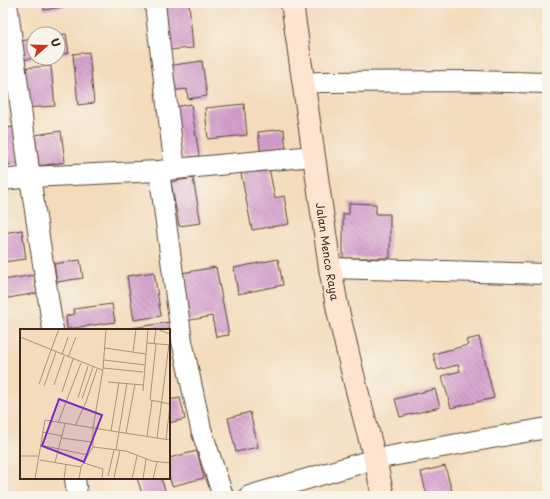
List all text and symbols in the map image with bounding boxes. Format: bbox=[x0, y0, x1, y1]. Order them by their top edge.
north arrow bbox=[26, 26, 66, 66]
text: U bbox=[46, 36, 65, 49]
street label: Jalan Menco Raya bbox=[312, 201, 344, 302]
inset map bbox=[20, 329, 170, 479]

